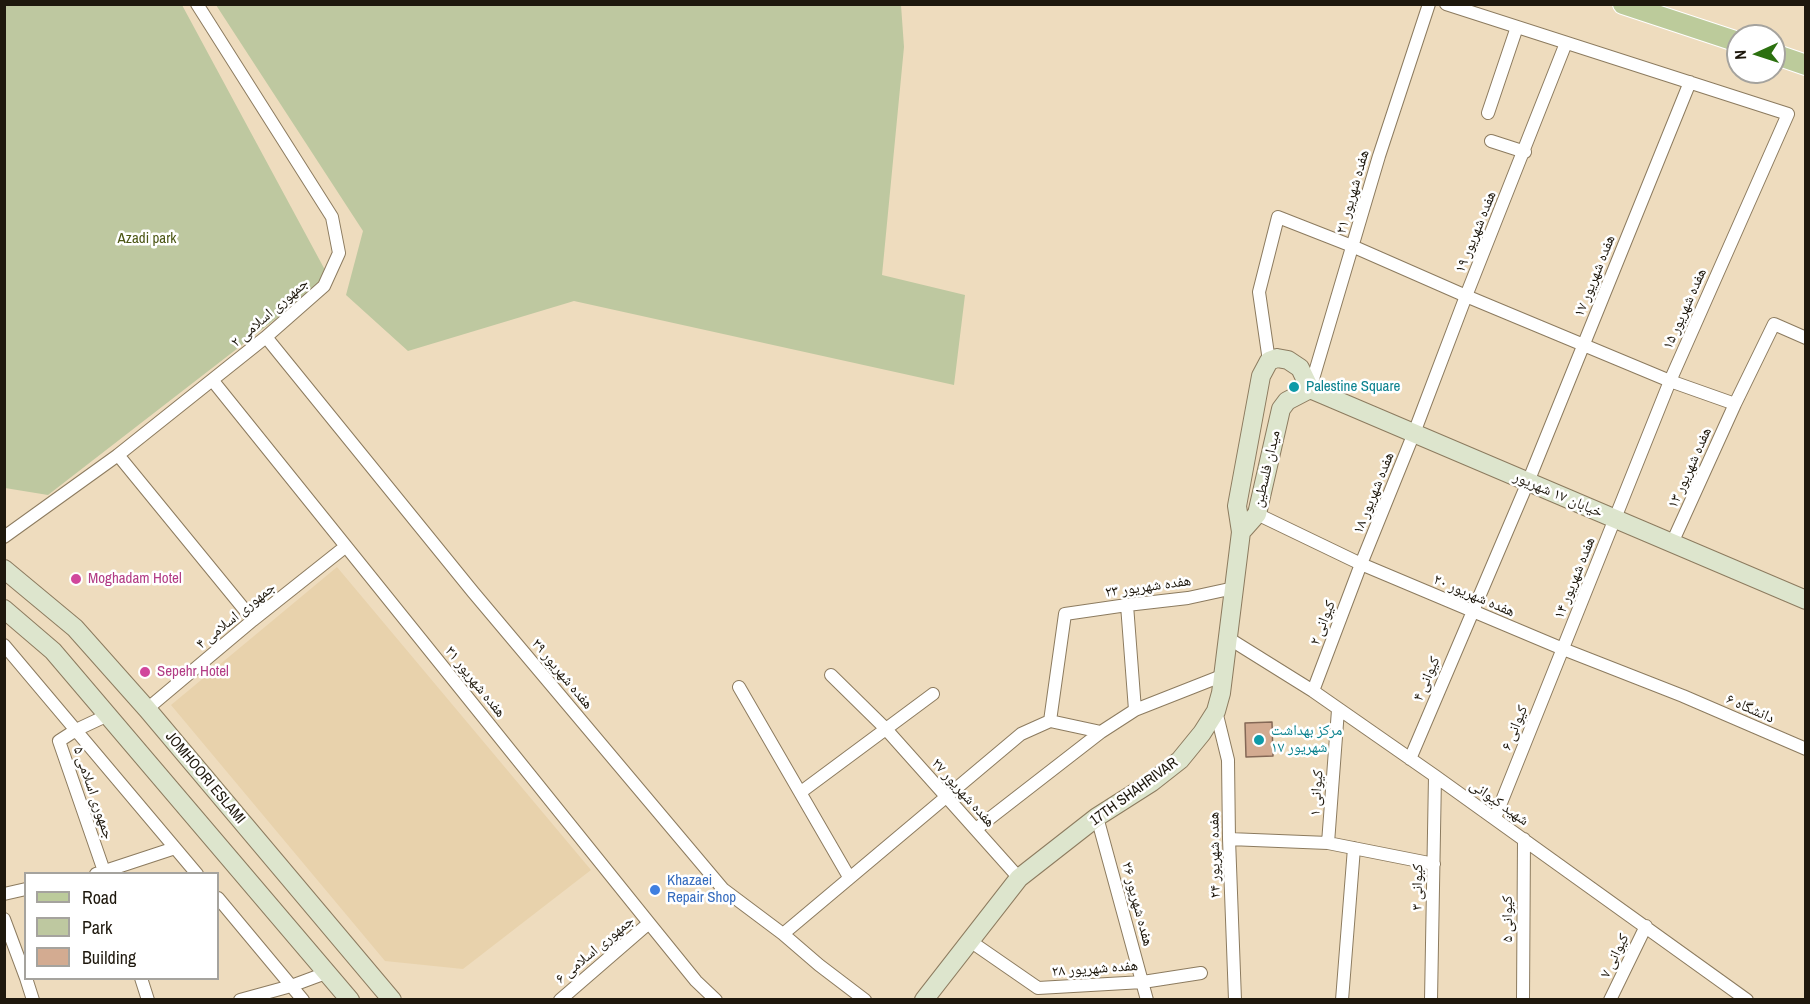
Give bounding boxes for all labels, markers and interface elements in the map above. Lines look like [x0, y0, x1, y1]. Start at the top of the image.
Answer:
north arrow [1726, 24, 1786, 84]
text: N [1729, 50, 1751, 60]
street label: هفده شهریور ۲۱ [1332, 148, 1374, 236]
street label: هفده شهریور ۱۹ [1451, 188, 1501, 276]
park label: Azadi park [118, 230, 176, 248]
street label: هفده شهریور ۱۷ [1570, 232, 1620, 320]
street label: هفده شهریور ۱۵ [1659, 266, 1711, 352]
street label: جمهوری اسلامی ۲ [228, 274, 312, 352]
place label: Palestine Square [1306, 378, 1400, 396]
marker: Palestine Square [1287, 380, 1301, 394]
street label: هفده شهریور ۱۳ [1664, 425, 1716, 511]
street label: میدان فلسطین [1249, 429, 1285, 509]
street label: هفده شهریور ۱۸ [1349, 449, 1399, 537]
street label: خیابان ۱۷ شهریور [1511, 468, 1605, 522]
street label: هفده شهریور ۱۴ [1550, 534, 1600, 622]
place label: Moghadam Hotel [88, 570, 182, 588]
street label: هفده شهریور ۲۰ [1431, 571, 1517, 621]
marker: Moghadam Hotel [69, 572, 83, 586]
street label: هفده شهریور ۲۳ [1104, 572, 1192, 602]
street label: جمهوری اسلامی ۴ [193, 579, 279, 653]
street label: کیوانی ۲ [1306, 598, 1340, 648]
street label: هفده شهریور ۲۹ [527, 635, 597, 713]
street label: هفده شهریور ۳۱ [441, 643, 509, 721]
street label: کیوانی ۴ [1410, 654, 1444, 704]
place label: Sepehr Hotel [157, 663, 229, 681]
marker: Sepehr Hotel [138, 665, 152, 679]
street label: دانشگاه ۶ [1723, 690, 1777, 728]
street label: کیوانی ۶ [1498, 703, 1532, 753]
place label: مرکز بهداشت ۱۷ شهریور [1271, 722, 1342, 757]
street label: JOMHOORI ESLAMI [161, 728, 249, 828]
marker: مرکز بهداشت ۱۷ شهریور [1252, 733, 1266, 747]
street label: جمهوری اسلامی ۵ [69, 744, 117, 842]
street label: 17TH SHAHRIVAR [1086, 754, 1182, 830]
street label: هفده شهریور ۲۷ [927, 755, 999, 831]
street label: کیوانی ۱ [1306, 769, 1328, 817]
street label: شهید کیوانی [1466, 776, 1532, 830]
street label: هفده شهریور ۲۴ [1205, 812, 1225, 898]
street label: هفده شهریور ۲۶ [1117, 860, 1157, 948]
street label: کیوانی ۳ [1409, 863, 1427, 911]
legend [24, 872, 219, 980]
place label: Khazaei Repair Shop [667, 872, 736, 907]
marker: Khazaei Repair Shop [648, 883, 662, 897]
text: Road [82, 885, 117, 910]
street label: کیوانی ۵ [1499, 896, 1517, 942]
street label: جمهوری اسلامی ۶ [552, 912, 638, 988]
text: Park [82, 915, 112, 940]
street label: کیوانی ۷ [1597, 931, 1633, 981]
text: Building [82, 945, 136, 970]
street label: هفده شهریور ۲۸ [1051, 957, 1139, 981]

